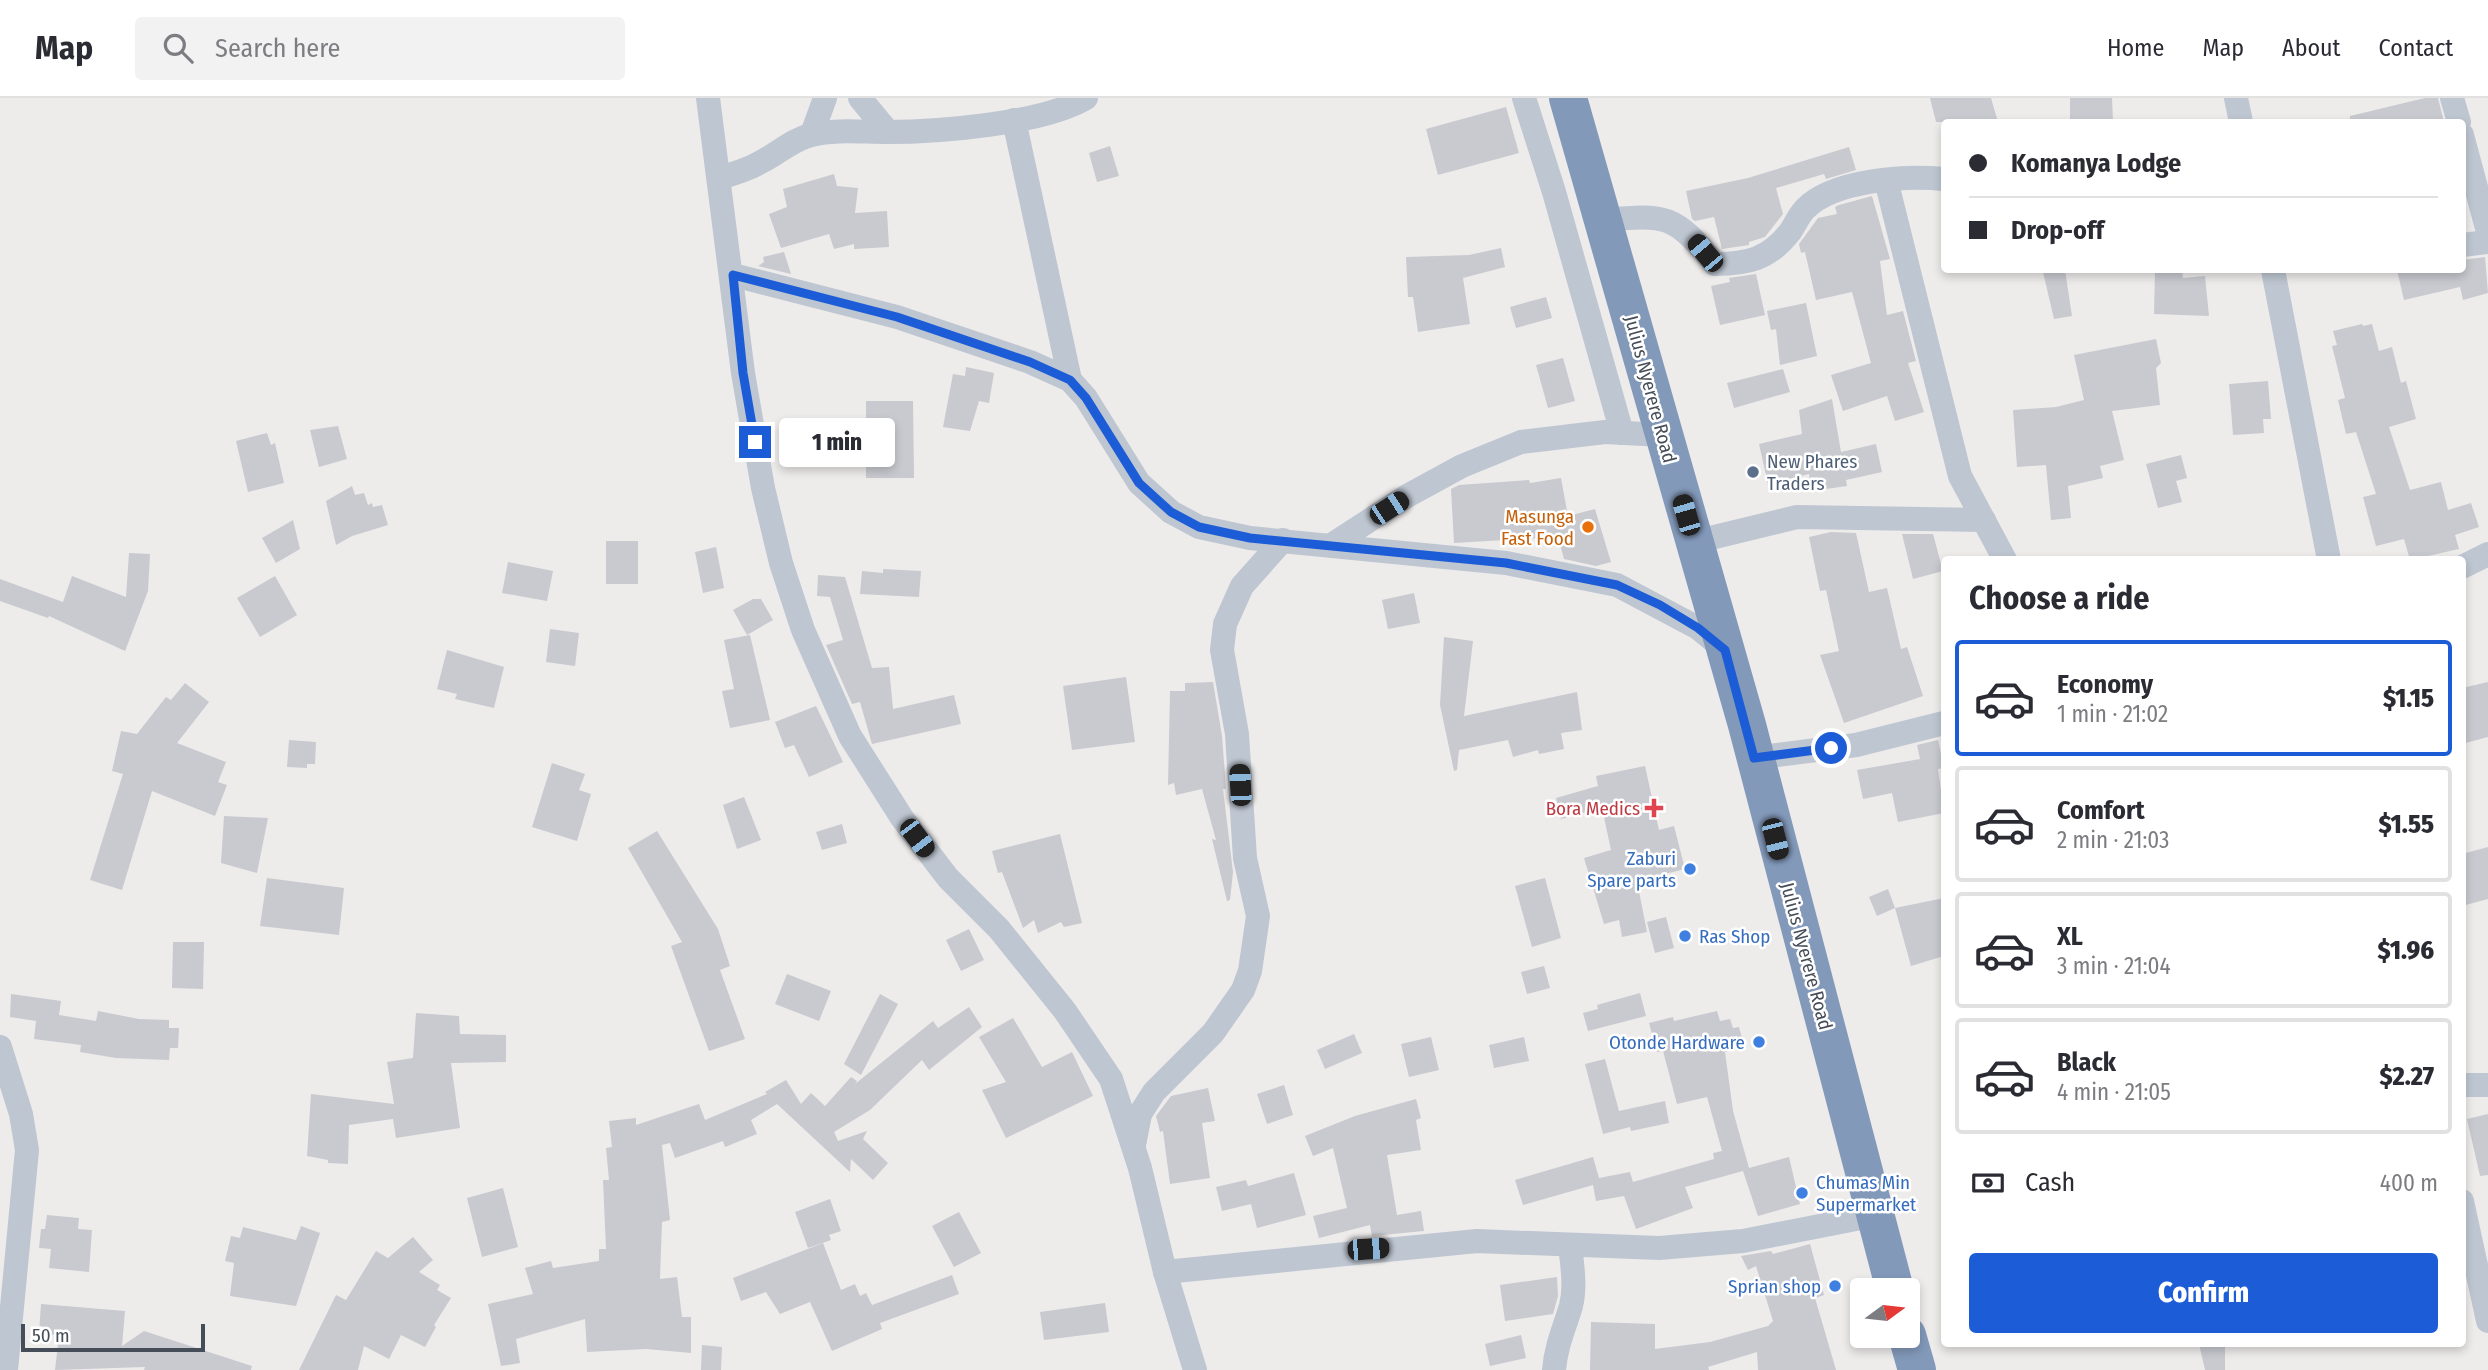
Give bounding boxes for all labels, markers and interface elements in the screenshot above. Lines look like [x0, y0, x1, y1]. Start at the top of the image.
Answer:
search box [135, 17, 625, 80]
text: Map [35, 28, 93, 68]
icon: search [159, 29, 197, 67]
text: Search here [215, 33, 340, 64]
text: Home [2107, 34, 2164, 62]
text: Map [2202, 34, 2244, 62]
text: About [2282, 34, 2340, 62]
text: Contact [2378, 34, 2453, 62]
text: Komanya Lodge [2011, 148, 2181, 179]
text: Drop-off [2011, 215, 2104, 246]
car [1684, 230, 1727, 276]
street label: Julius Nyerere Road [1620, 313, 1681, 465]
callout: 1 min [780, 418, 895, 466]
route end [739, 426, 771, 458]
text: 1 min [812, 428, 862, 456]
place label: New Phares Traders [1767, 450, 1857, 495]
marker: New Phares Traders [1745, 464, 1761, 480]
car [1366, 488, 1413, 528]
car [1671, 492, 1702, 538]
place label: Masunga Fast Food [1501, 505, 1574, 550]
marker: Masunga Fast Food [1580, 519, 1596, 535]
text: Choose a ride [1969, 579, 2150, 617]
icon: car [1973, 667, 2036, 730]
text: Economy [2057, 669, 2153, 700]
text: $1.15 [2383, 683, 2434, 714]
text: 1 min · 21:02 [2057, 700, 2168, 728]
route start [1815, 732, 1847, 764]
car [1229, 763, 1252, 807]
icon: car [1973, 793, 2036, 856]
text: Comfort [2057, 795, 2145, 826]
place label: Bora Medics [1546, 797, 1640, 820]
marker: Bora Medics [1646, 800, 1662, 816]
text: $1.55 [2378, 809, 2434, 840]
car [896, 815, 939, 861]
car [1760, 816, 1791, 862]
text: 2 min · 21:03 [2057, 826, 2169, 854]
place label: Zaburi Spare parts [1587, 847, 1676, 892]
marker: Zaburi Spare parts [1682, 861, 1698, 877]
street label: Julius Nyerere Road [1776, 880, 1837, 1032]
icon: car [1973, 919, 2036, 982]
text: XL [2057, 921, 2083, 952]
place label: Ras Shop [1699, 925, 1770, 948]
marker: Ras Shop [1677, 928, 1693, 944]
text: $1.96 [2378, 935, 2434, 966]
text: 3 min · 21:04 [2057, 952, 2171, 980]
place label: Otonde Hardware [1609, 1031, 1745, 1054]
marker: Otonde Hardware [1751, 1034, 1767, 1050]
icon: car [1973, 1045, 2036, 1108]
text: Black [2057, 1047, 2116, 1078]
text: $2.27 [2380, 1061, 2434, 1092]
text: 4 min · 21:05 [2057, 1078, 2171, 1106]
icon: cash [1969, 1164, 2007, 1202]
text: Cash [2025, 1167, 2075, 1198]
text: 400 m [2380, 1169, 2438, 1197]
place label: Chumas Min Supermarket [1816, 1171, 1917, 1216]
marker: Chumas Min Supermarket [1794, 1185, 1810, 1201]
car [1347, 1237, 1390, 1261]
button: Confirm [1969, 1253, 2438, 1333]
place label: Sprian shop [1728, 1275, 1821, 1298]
marker: Sprian shop [1827, 1278, 1843, 1294]
north arrow [1850, 1278, 1920, 1348]
map controls [1850, 1278, 1920, 1348]
scale bar [21, 1321, 205, 1353]
text: 50 m [32, 1324, 70, 1347]

